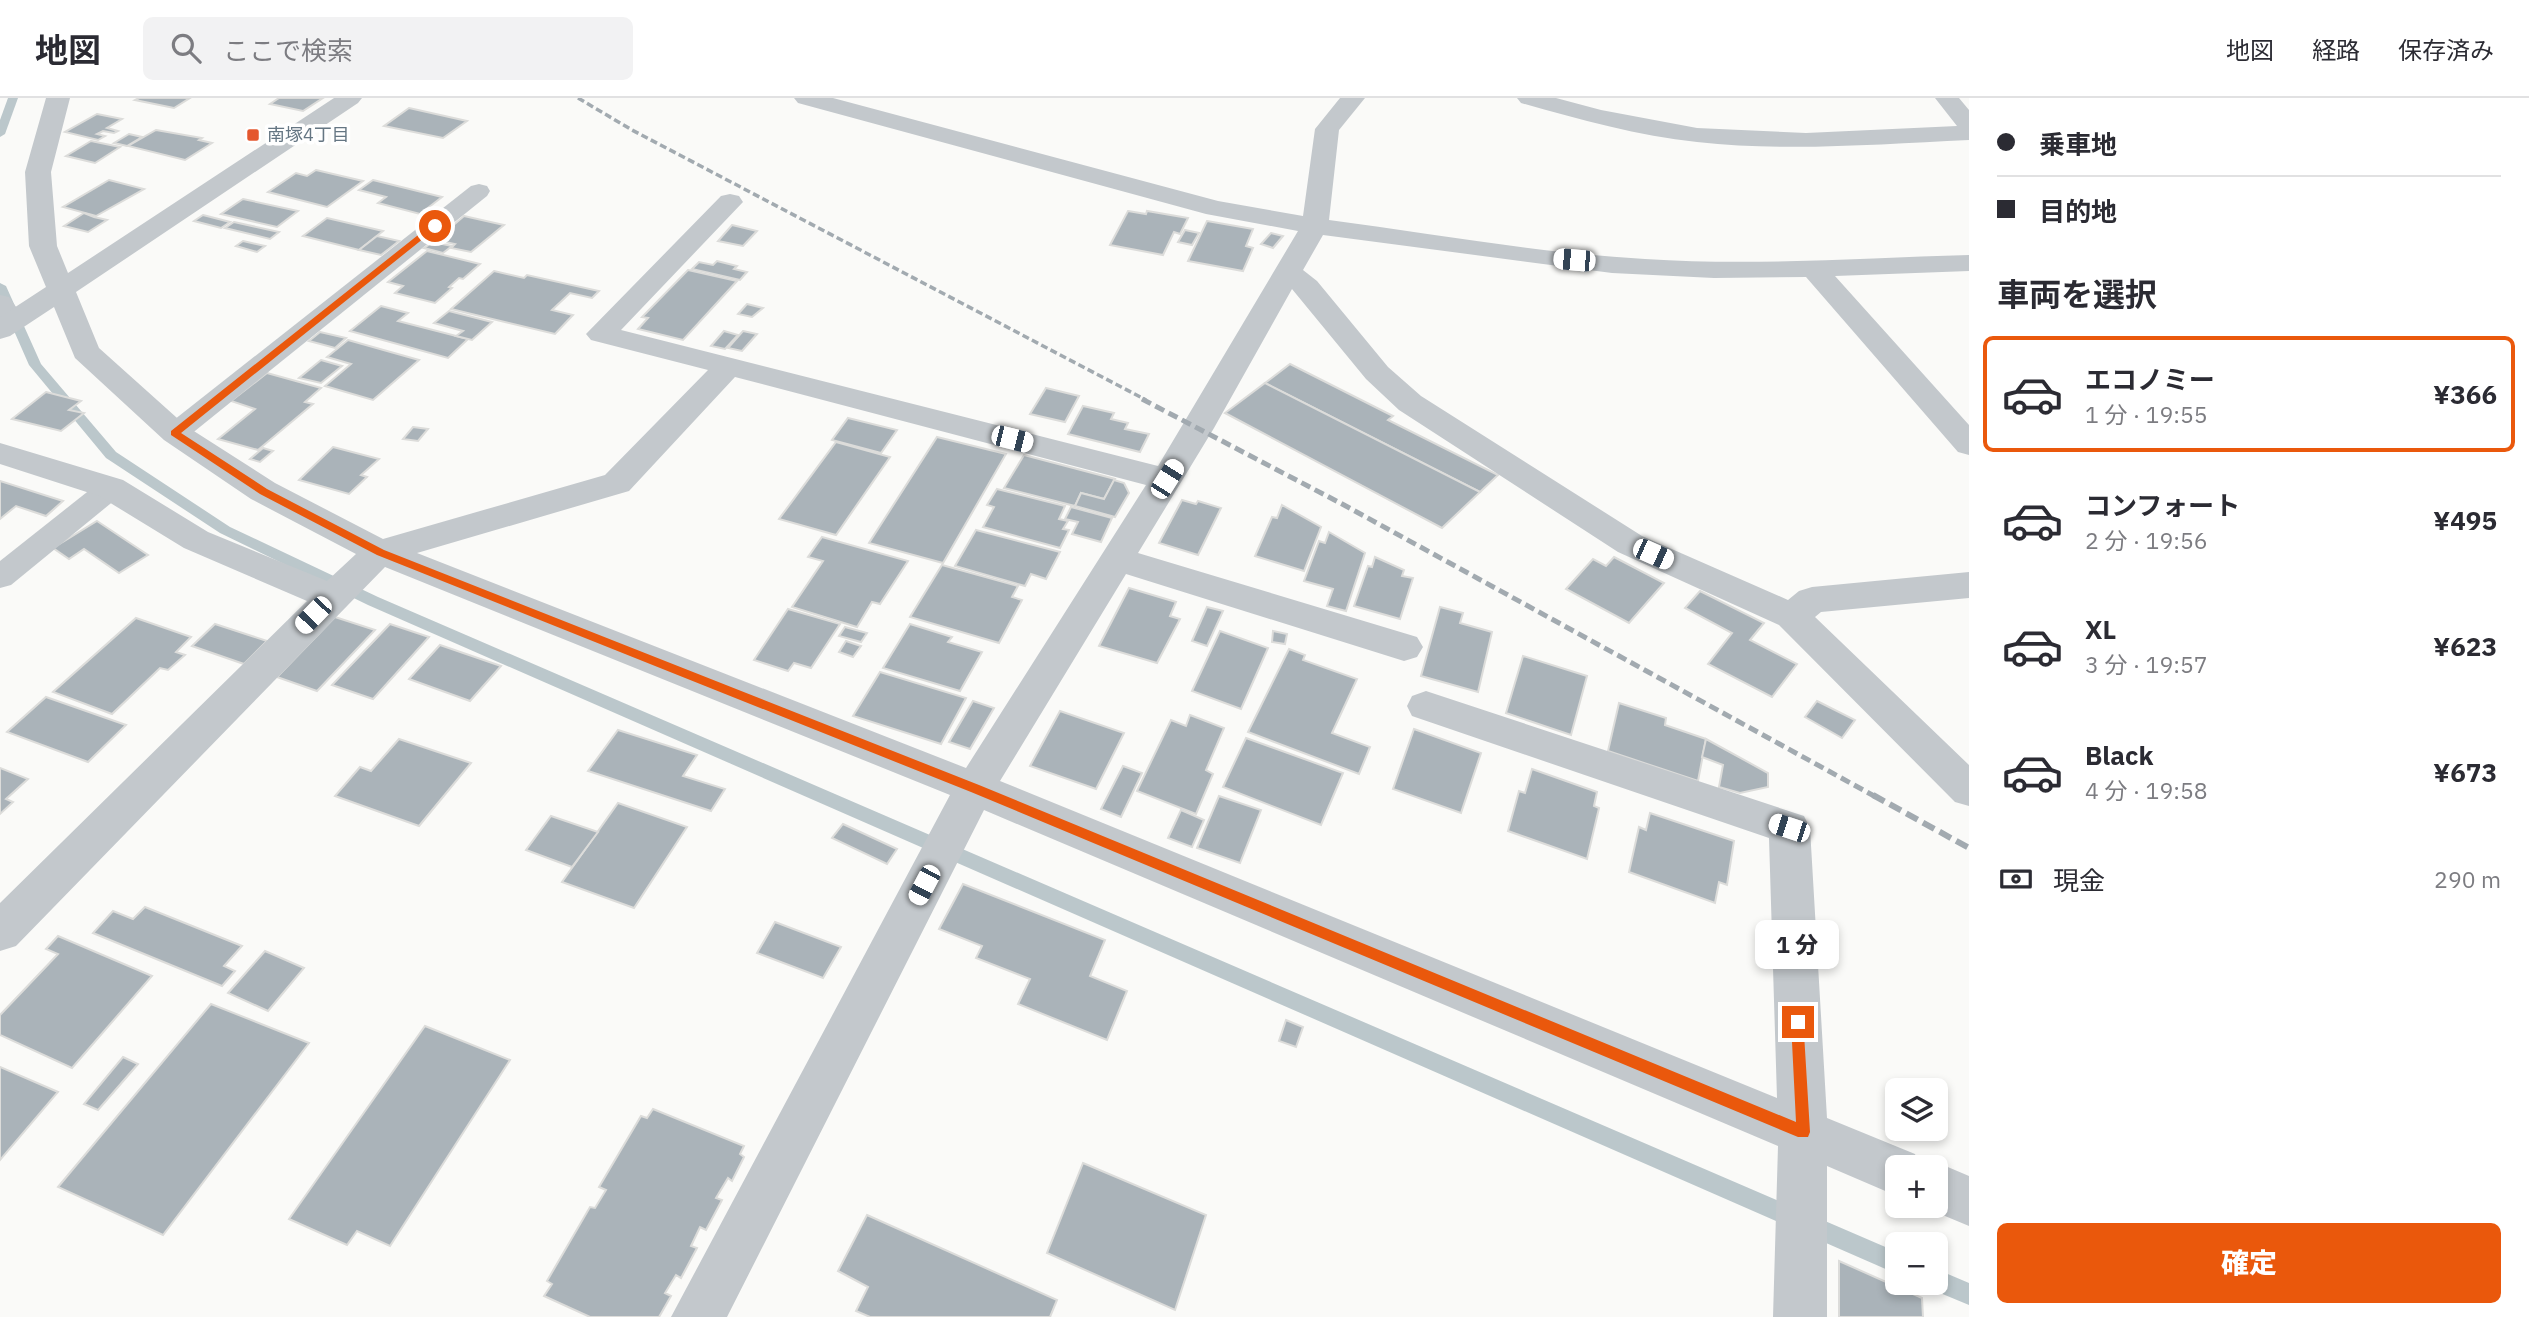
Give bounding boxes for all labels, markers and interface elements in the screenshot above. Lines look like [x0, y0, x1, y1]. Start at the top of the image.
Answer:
search box [143, 17, 633, 80]
text: 地図 [35, 28, 101, 71]
icon: search [167, 29, 205, 67]
text: ここで検索 [223, 33, 353, 67]
text: 地図 [2226, 34, 2274, 66]
text: 経路 [2312, 34, 2360, 66]
text: 保存済み [2398, 34, 2494, 66]
place label: 南塚4丁目 [267, 123, 350, 146]
marker: 南塚4丁目 [245, 127, 261, 143]
text: 乗車地 [2039, 127, 2117, 161]
text: 目的地 [2039, 194, 2117, 228]
route start [419, 210, 451, 242]
car [1553, 248, 1596, 272]
text: 車両を選択 [1997, 273, 2157, 315]
text: エコノミー [2085, 362, 2215, 396]
icon: car [2001, 363, 2064, 426]
text: ¥366 [2433, 377, 2497, 411]
text: 1 分 · 19:55 [2085, 399, 2208, 429]
car [990, 424, 1035, 454]
car [1147, 456, 1188, 502]
text: コンフォート [2085, 488, 2240, 522]
icon: car [2001, 489, 2064, 552]
text: ¥495 [2433, 503, 2497, 537]
text: 2 分 · 19:56 [2085, 525, 2208, 555]
car [1630, 536, 1677, 572]
car [291, 593, 336, 637]
text: XL [2085, 612, 2116, 646]
icon: car [2001, 615, 2064, 678]
text: ¥623 [2433, 629, 2497, 663]
text: 3 分 · 19:57 [2085, 649, 2208, 679]
text: Black [2085, 738, 2153, 772]
icon: car [2001, 741, 2064, 804]
text: ¥673 [2433, 755, 2497, 789]
text: 4 分 · 19:58 [2085, 775, 2208, 805]
car [1766, 812, 1813, 844]
icon: cash [1997, 860, 2035, 898]
car [905, 862, 944, 908]
text: 現金 [2053, 863, 2105, 897]
text: 290 m [2434, 864, 2501, 894]
callout: 1 分 [1756, 920, 1840, 970]
text: 1 分 [1776, 929, 1818, 959]
route end [1782, 1006, 1814, 1038]
map controls [1885, 1078, 1948, 1295]
button: layers [1885, 1078, 1948, 1141]
button: + [1885, 1155, 1948, 1218]
button: 確定 [1997, 1223, 2501, 1303]
button: − [1885, 1232, 1948, 1295]

